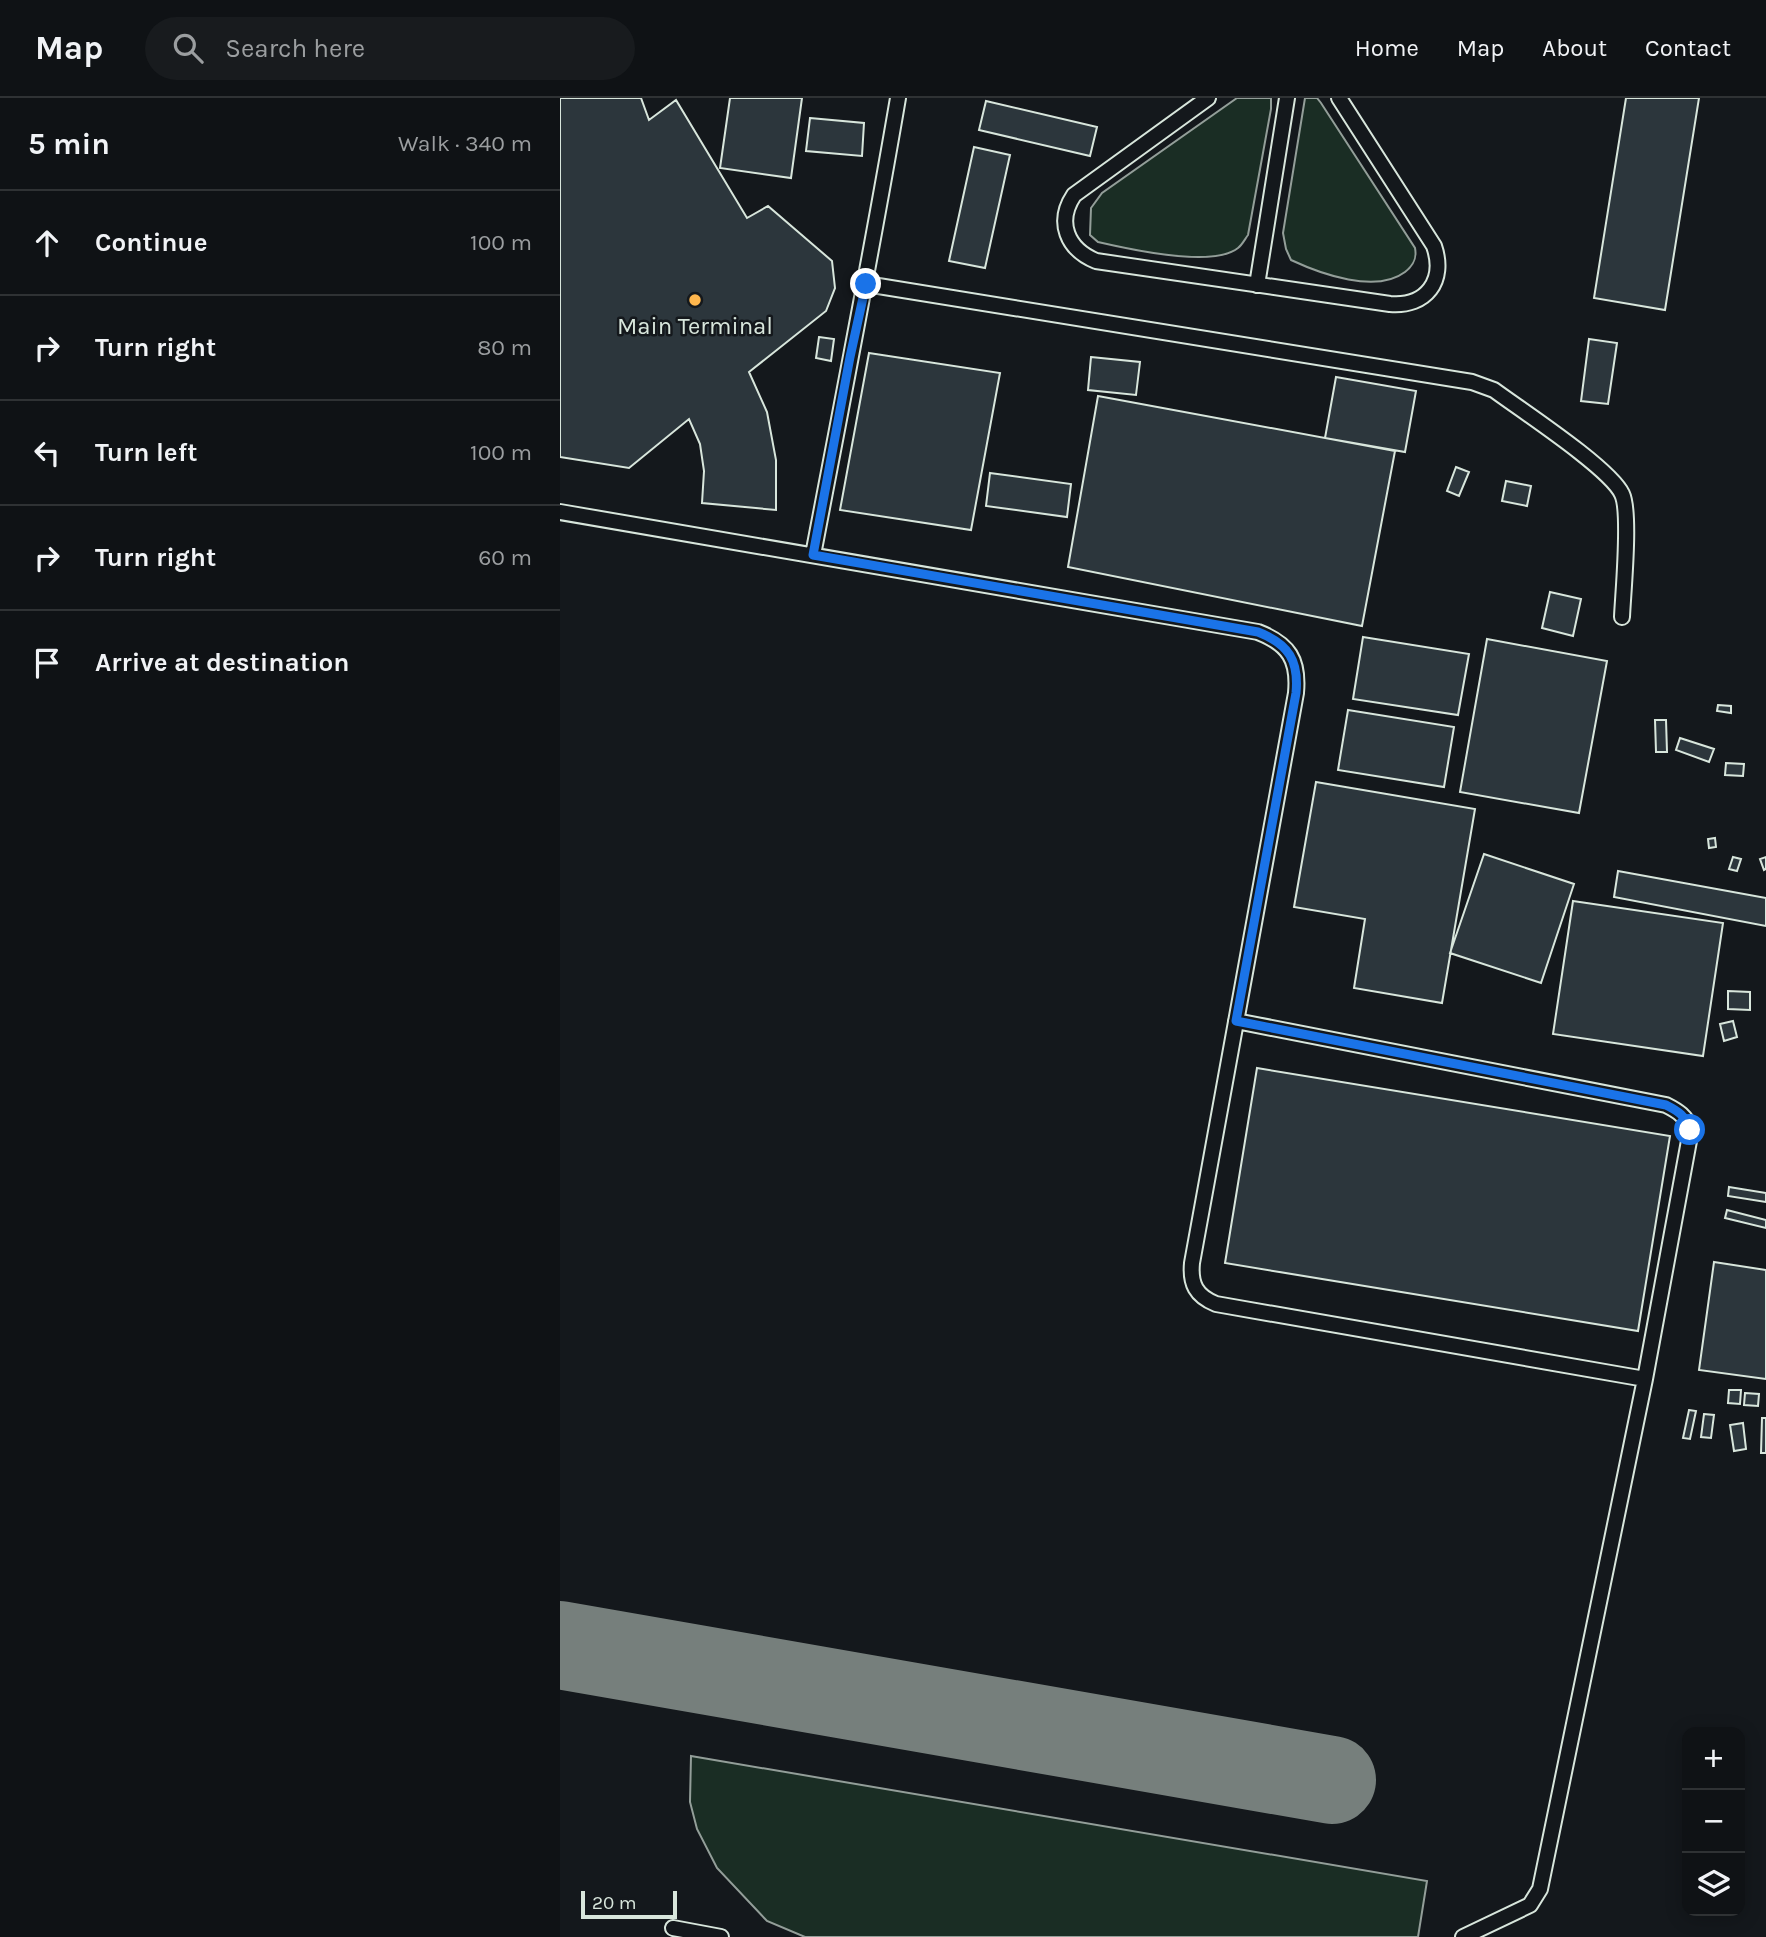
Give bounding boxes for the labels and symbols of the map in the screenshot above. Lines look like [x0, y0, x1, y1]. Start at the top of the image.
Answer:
route end [850, 268, 881, 299]
marker: Main Terminal [687, 292, 703, 308]
place label: Main Terminal [617, 312, 773, 340]
route start [1674, 1114, 1705, 1145]
scale bar [581, 1888, 677, 1920]

